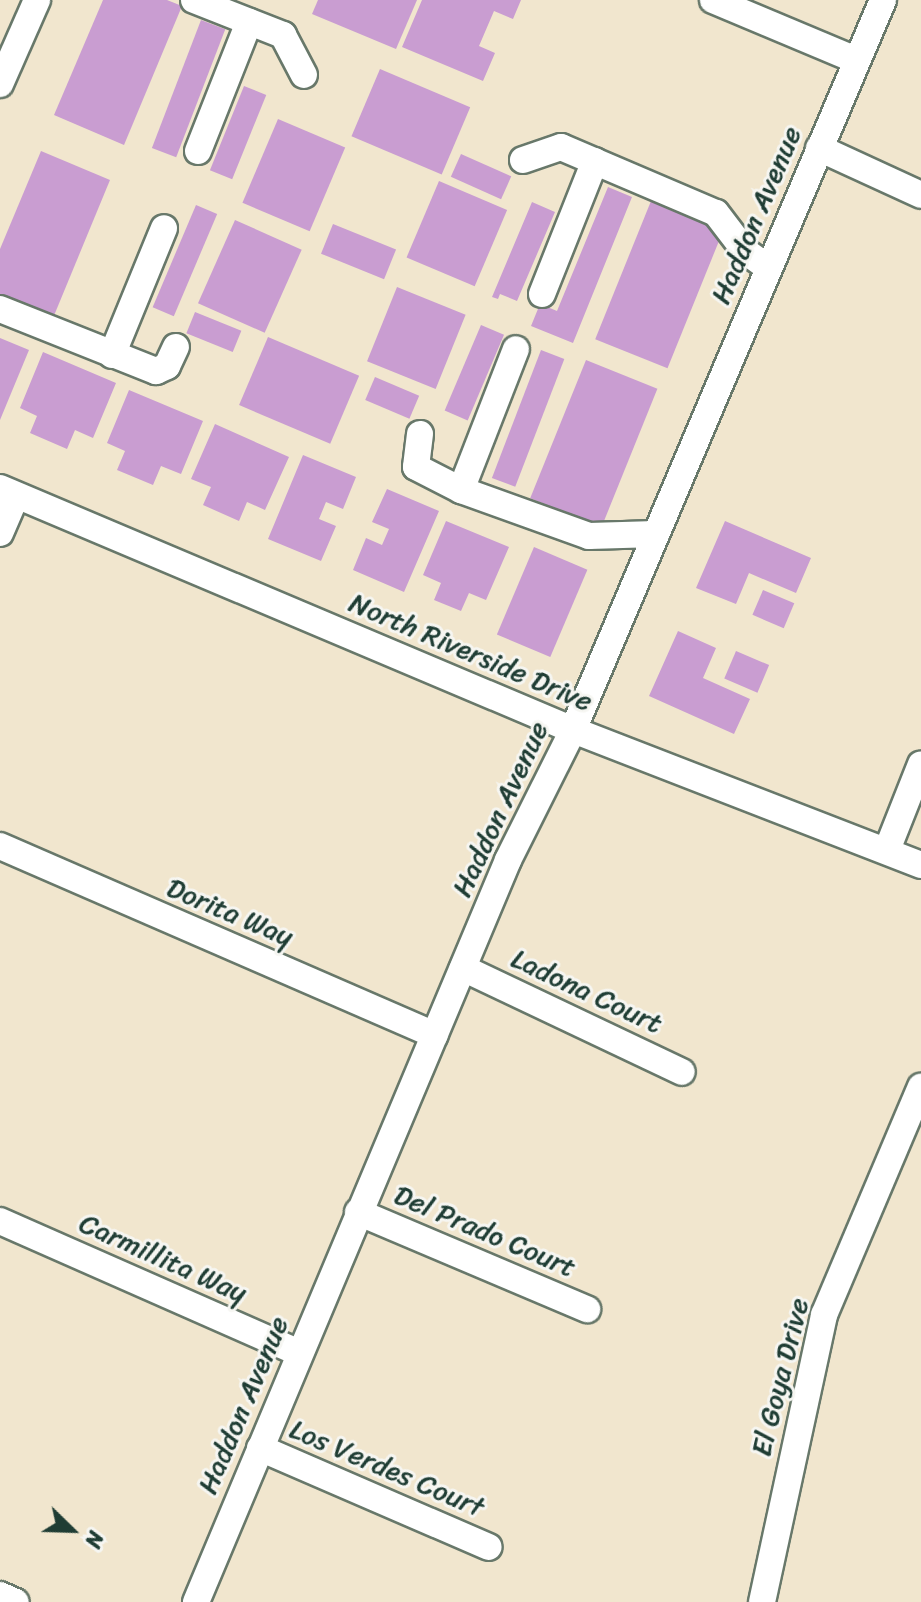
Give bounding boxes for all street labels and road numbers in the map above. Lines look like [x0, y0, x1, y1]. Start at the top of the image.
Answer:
street label: Haddon Avenue [704, 121, 808, 309]
street label: North Riverside Drive [344, 585, 598, 719]
street label: Haddon Avenue [445, 716, 555, 902]
street label: Dorita Way [162, 870, 298, 954]
street label: Ladona Court [506, 941, 668, 1041]
street label: Del Prado Court [388, 1177, 582, 1285]
street label: Carmillita Way [74, 1206, 252, 1310]
street label: El Goya Drive [744, 1294, 816, 1460]
street label: Haddon Avenue [191, 1311, 295, 1499]
street label: Los Verdes Court [286, 1412, 488, 1524]

